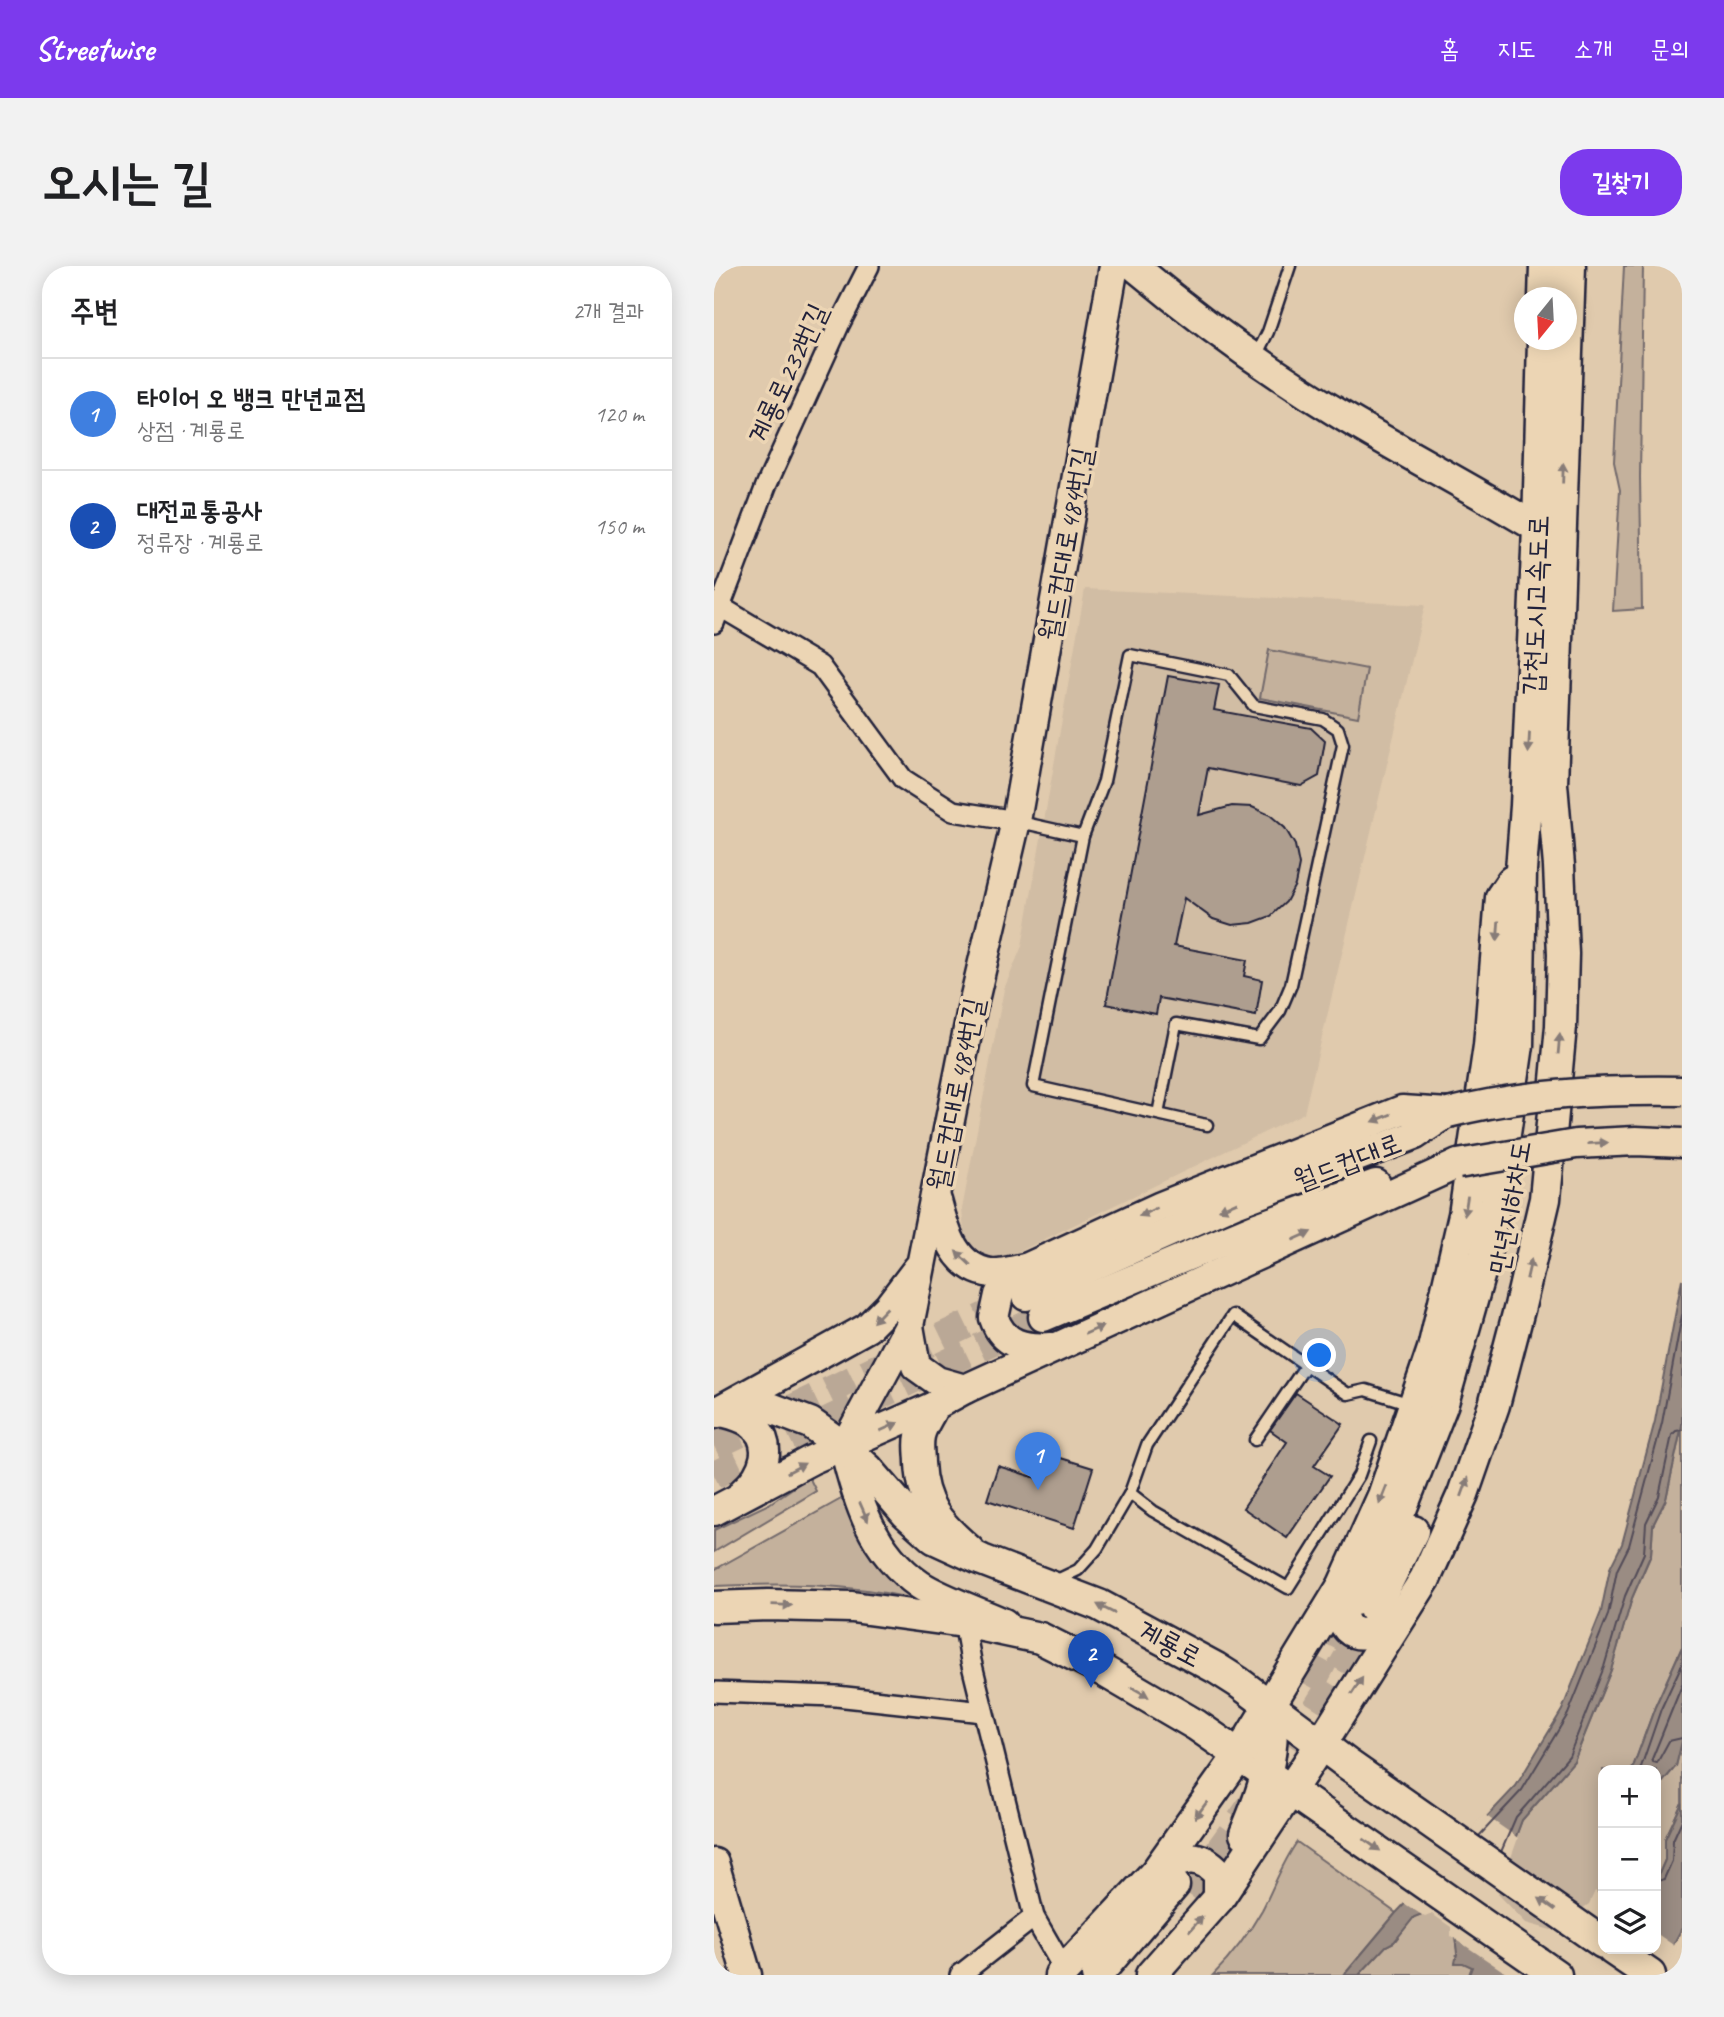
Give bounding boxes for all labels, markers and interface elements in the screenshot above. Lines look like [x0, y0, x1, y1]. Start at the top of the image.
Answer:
text: Streetwise [35, 28, 154, 70]
text: 홈 [1440, 34, 1459, 64]
text: 지도 [1497, 34, 1536, 64]
text: 소개 [1574, 34, 1612, 64]
text: 문의 [1650, 34, 1689, 64]
button: 길찾기 [1560, 149, 1682, 216]
text: 오시는 길 [42, 151, 212, 213]
north arrow [1514, 287, 1577, 350]
text: 주변 [70, 292, 118, 330]
text: 2개 결과 [573, 297, 644, 326]
street label: 계룡로232번길 [740, 298, 835, 449]
text: 타이어 오 뱅크 만년교점 [137, 382, 365, 415]
text: 1 [88, 400, 98, 429]
text: 120 m [595, 400, 644, 429]
text: 상점 · 계룡로 [137, 416, 245, 445]
street label: 월드컵대로484번길 [1031, 445, 1100, 643]
one-way arrow [1557, 462, 1568, 484]
text: 대전교통공사 [137, 494, 263, 527]
text: 2 [88, 512, 98, 541]
text: 150 m [595, 512, 644, 541]
street label: 갑천도시고속도로 [1515, 514, 1556, 696]
text: 정류장 · 계룡로 [137, 528, 263, 557]
one-way arrow [1523, 732, 1534, 754]
one-way arrow [1493, 921, 1504, 943]
street label: 월드컵대로484번길 [920, 995, 991, 1193]
one-way arrow [1554, 1033, 1565, 1055]
one-way arrow [1371, 1113, 1392, 1124]
street label: 월드컵대로 [1288, 1125, 1406, 1198]
street label: 만년지하차도 [1481, 1137, 1538, 1277]
one-way arrow [1587, 1138, 1609, 1149]
one-way arrow [1460, 1195, 1471, 1217]
one-way arrow [1218, 1200, 1238, 1212]
one-way arrow [1138, 1206, 1158, 1218]
one-way arrow [1291, 1230, 1312, 1241]
one-way arrow [954, 1250, 972, 1266]
one-way arrow [1524, 1258, 1535, 1280]
one-way arrow [872, 1306, 889, 1323]
one-way arrow [1084, 1324, 1105, 1335]
your location [1302, 1338, 1336, 1372]
one-way arrow [879, 1421, 899, 1433]
pin: 1 [1015, 1432, 1061, 1490]
one-way arrow [786, 1462, 806, 1474]
one-way arrow [1460, 1477, 1471, 1498]
one-way arrow [1377, 1484, 1388, 1505]
one-way arrow [858, 1502, 870, 1522]
one-way arrow [771, 1599, 793, 1611]
one-way arrow [1096, 1604, 1116, 1615]
street label: 계룡로 [1132, 1612, 1208, 1675]
pin: 2 [1068, 1630, 1114, 1688]
one-way arrow [1350, 1677, 1363, 1696]
one-way arrow [1131, 1686, 1150, 1698]
map controls [1598, 1765, 1661, 1954]
button: + [1598, 1765, 1661, 1828]
one-way arrow [1194, 1801, 1208, 1819]
button: − [1598, 1828, 1661, 1891]
one-way arrow [1363, 1838, 1381, 1852]
button: layers [1598, 1891, 1661, 1954]
one-way arrow [1538, 1897, 1556, 1911]
one-way arrow [1188, 1915, 1204, 1933]

